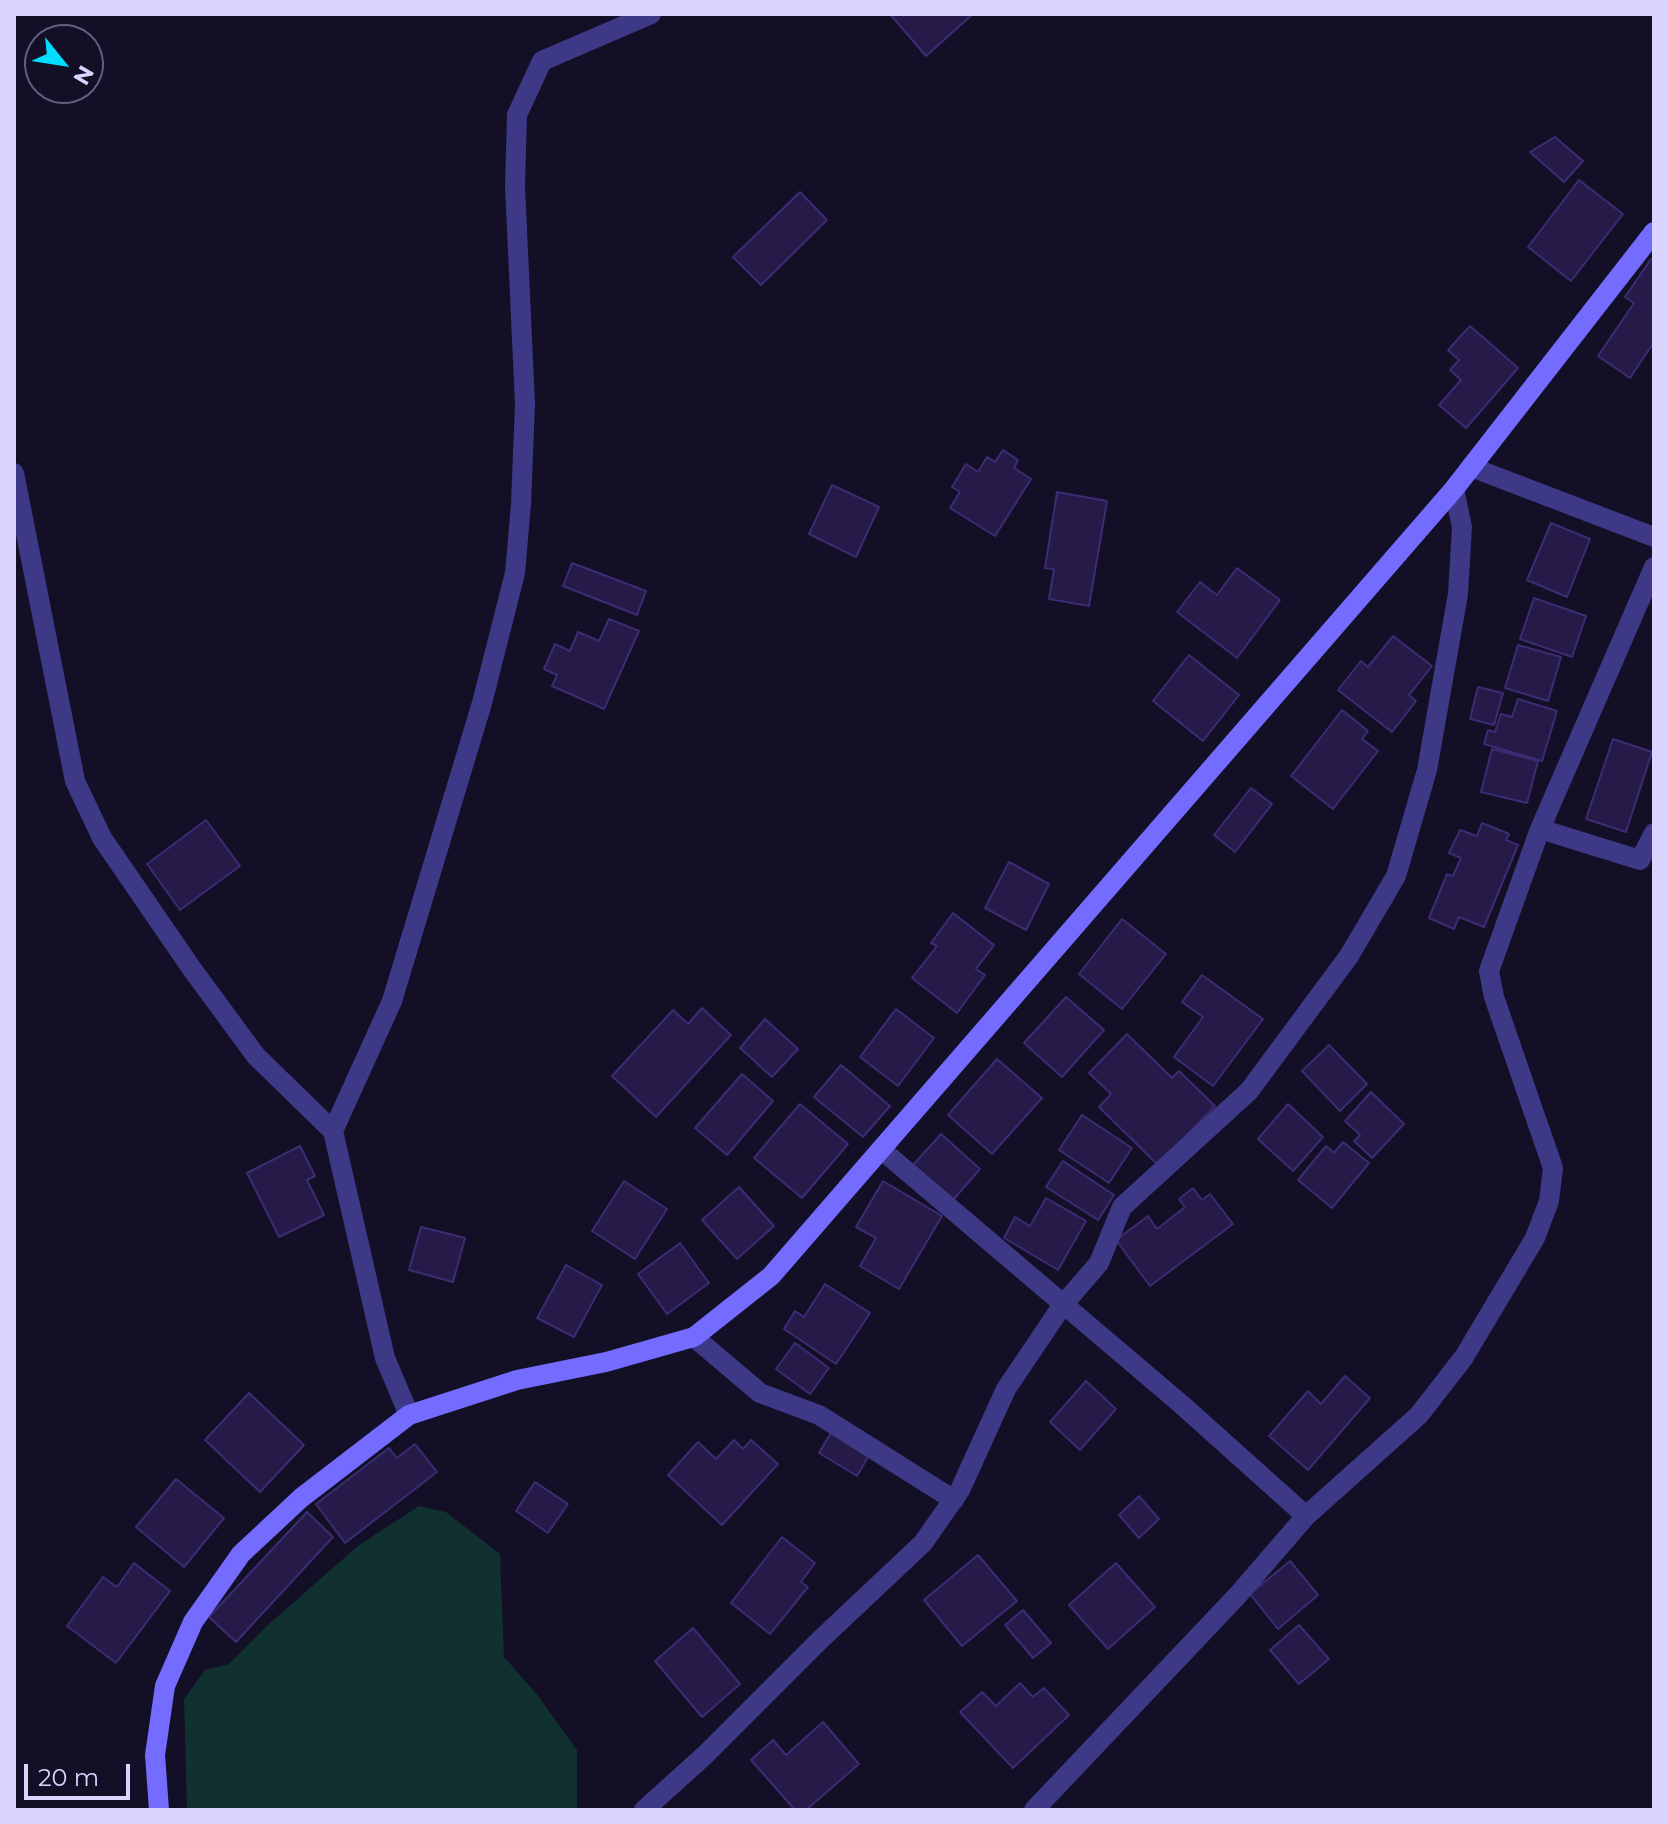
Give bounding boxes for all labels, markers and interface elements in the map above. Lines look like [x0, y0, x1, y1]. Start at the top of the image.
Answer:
north arrow [24, 24, 104, 104]
text: N [67, 61, 100, 90]
scale bar [28, 1748, 134, 1798]
text: 20 m [38, 1763, 99, 1792]

